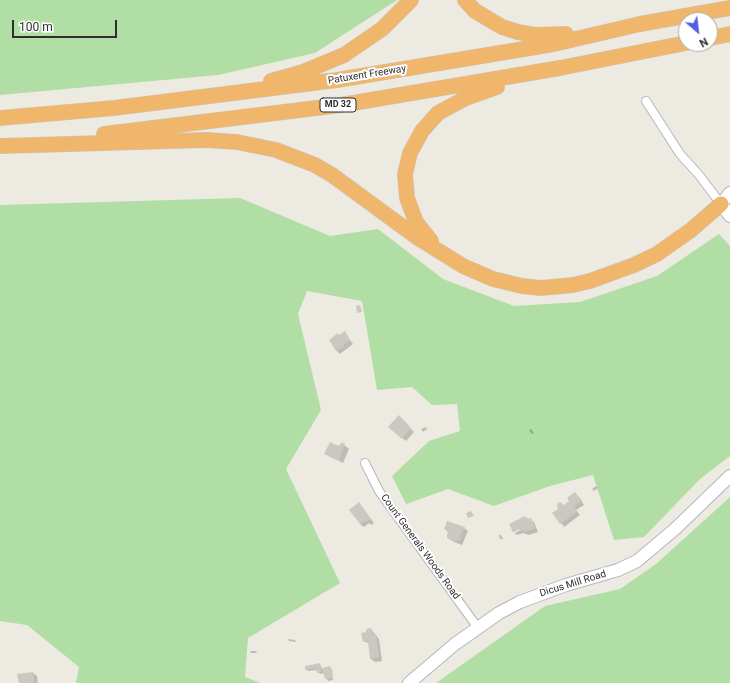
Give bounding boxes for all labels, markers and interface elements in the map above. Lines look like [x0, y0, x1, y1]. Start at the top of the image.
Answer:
scale bar [14, 12, 119, 38]
north arrow [678, 12, 718, 52]
text: 100 m [19, 20, 53, 34]
text: N [697, 35, 710, 50]
street label: Patuxent Freeway [327, 63, 407, 87]
road number: MD 32 [320, 98, 356, 112]
street label: Count Generals Woods Road [378, 492, 462, 602]
street label: Dicus Mill Road [538, 568, 608, 600]

